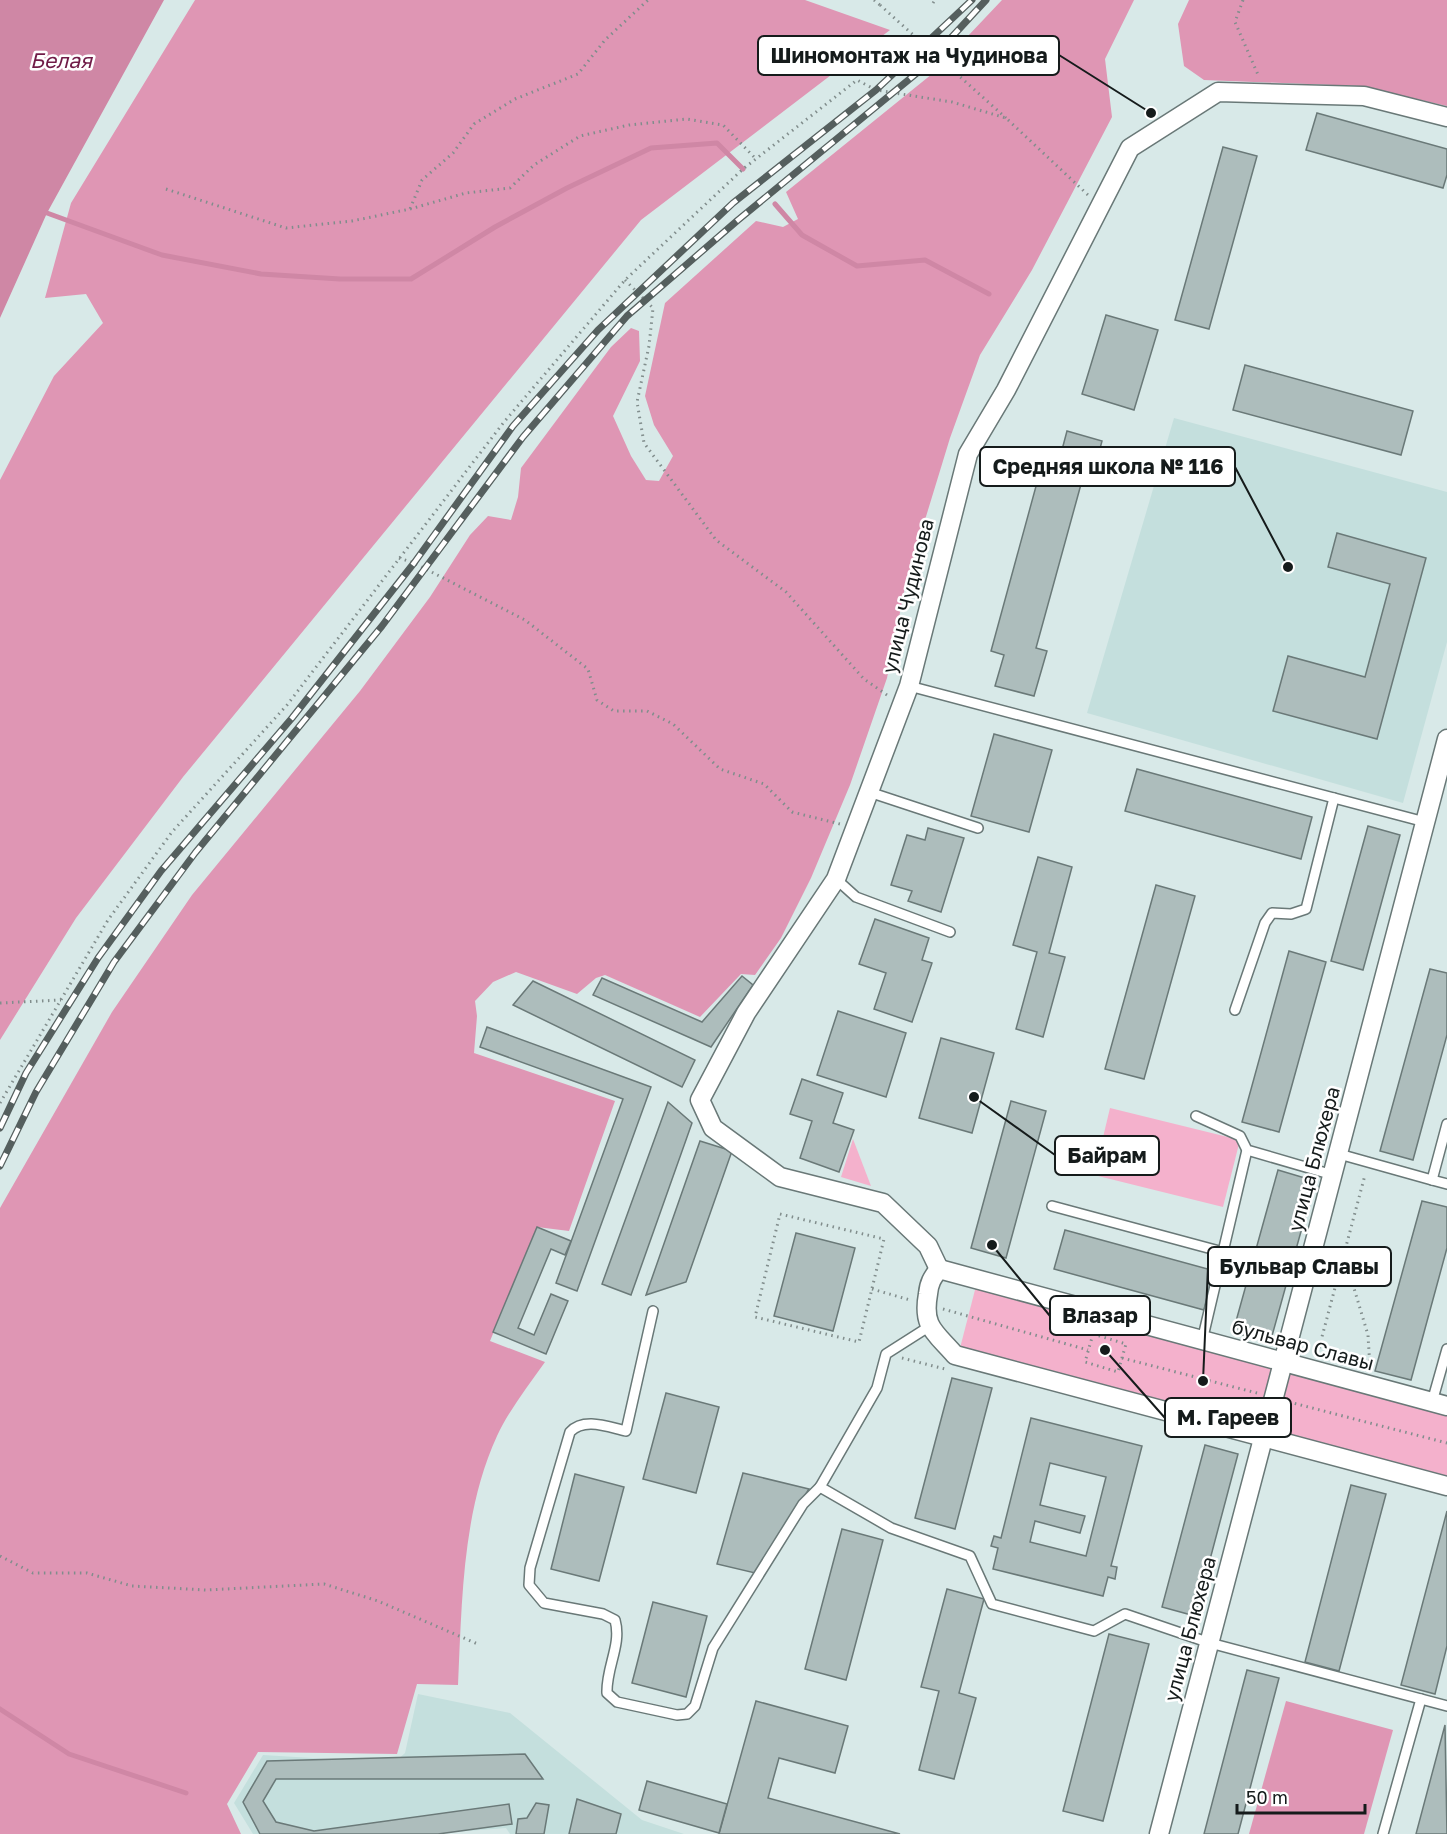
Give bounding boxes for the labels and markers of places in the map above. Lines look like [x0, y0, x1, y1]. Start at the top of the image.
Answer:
callout: Шиномонтаж на Чудинова [758, 36, 1059, 75]
callout: Средняя школа № 116 [980, 447, 1235, 486]
callout: Байрам [1055, 1136, 1159, 1175]
callout: Бульвар Славы [1208, 1247, 1391, 1286]
callout: Влазар [1050, 1296, 1150, 1335]
callout: М. Гареев [1165, 1398, 1291, 1437]

